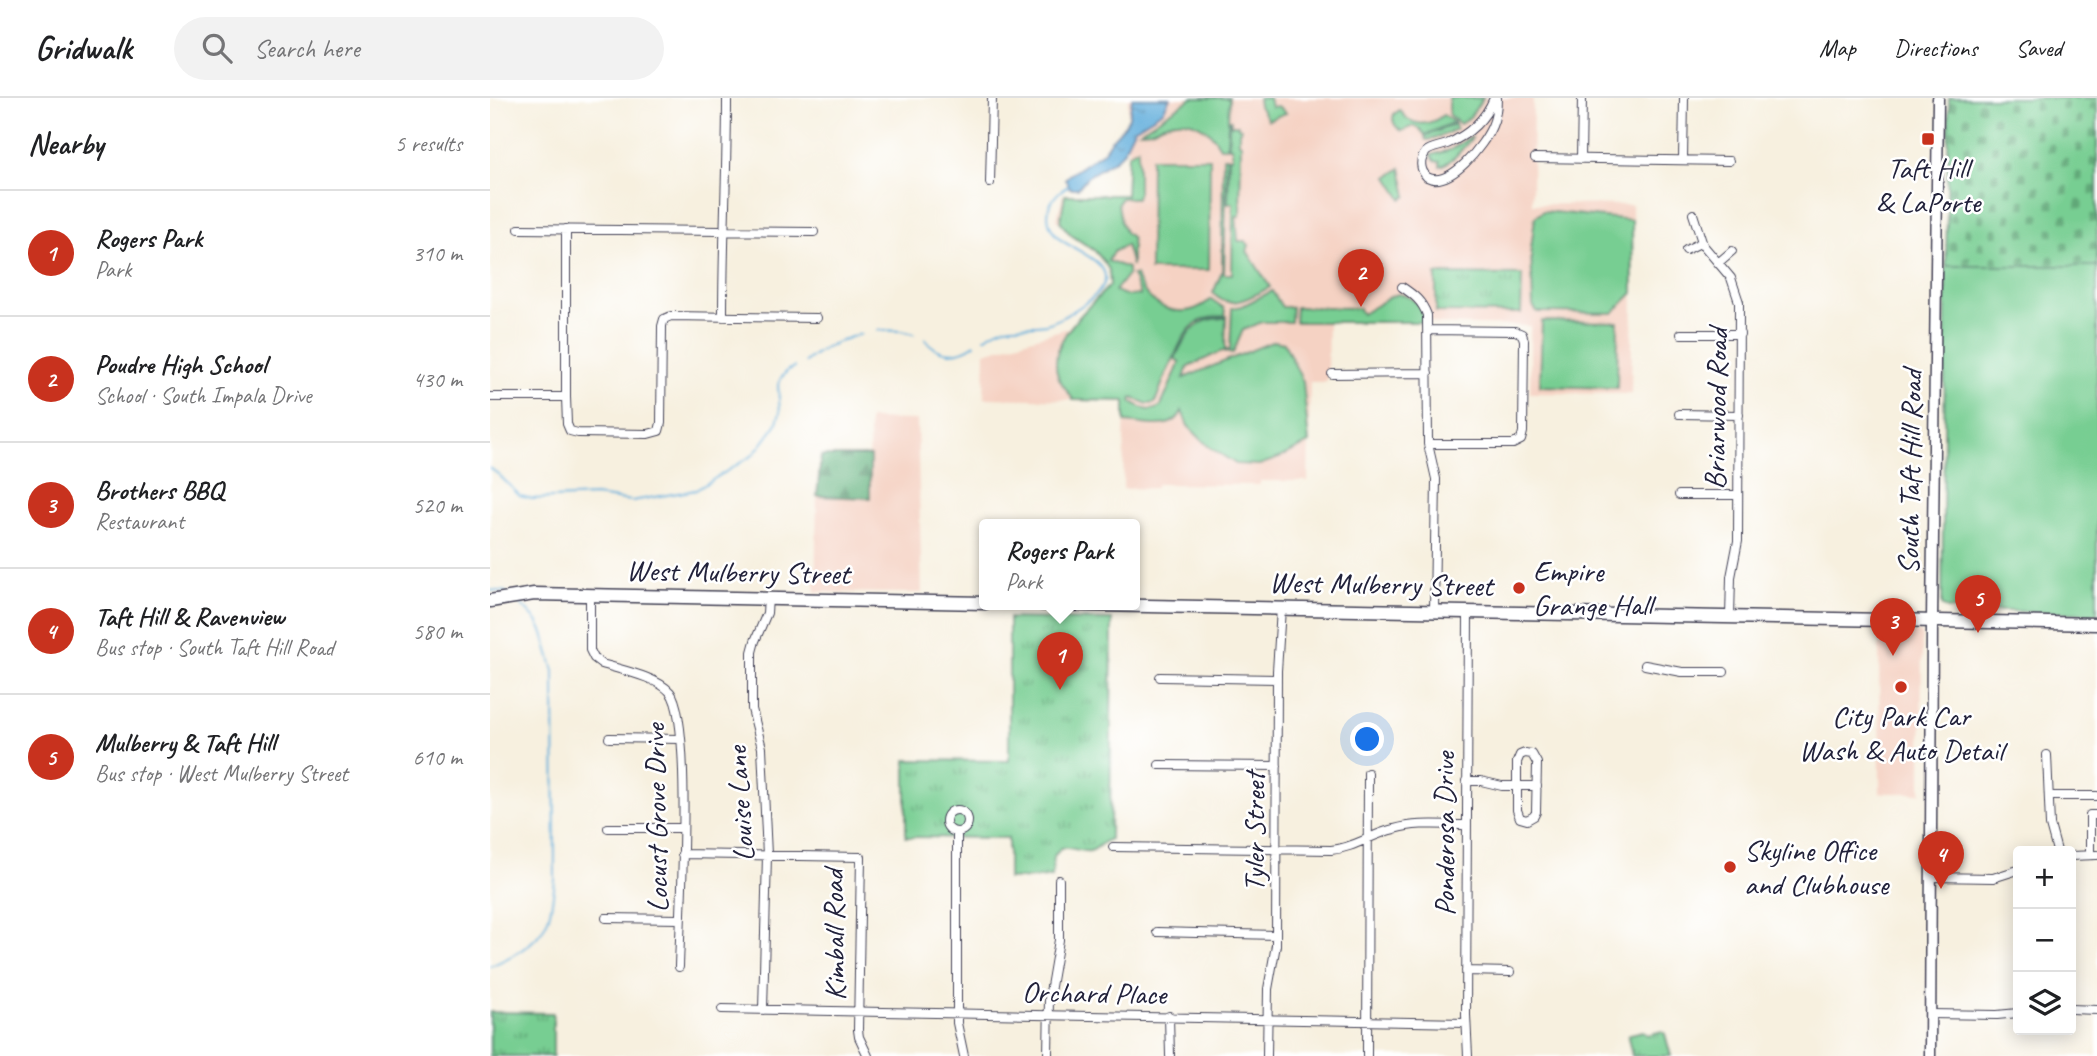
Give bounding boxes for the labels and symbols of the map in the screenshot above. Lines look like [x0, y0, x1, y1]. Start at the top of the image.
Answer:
marker: Taft Hill & LaPorte [1920, 131, 1936, 147]
place label: Taft Hill & LaPorte [1876, 149, 1983, 221]
pin: 2 [1338, 249, 1384, 307]
street label: Briarwood Road [1696, 324, 1736, 490]
street label: South Taft Hill Road [1889, 365, 1931, 575]
street label: West Mulberry Street [626, 551, 853, 593]
place label: Empire Grange Hall [1533, 552, 1657, 624]
street label: West Mulberry Street [1269, 563, 1496, 605]
pin: 5 [1955, 575, 2001, 633]
marker: Empire Grange Hall [1511, 580, 1527, 596]
pin: 3 [1870, 598, 1916, 656]
pin: 1 [1037, 632, 1083, 690]
marker: City Park Car Wash & Auto Detail [1893, 679, 1909, 695]
place label: City Park Car Wash & Auto Detail [1799, 697, 2008, 769]
street label: Locust Grove Drive [635, 721, 677, 913]
your location [1350, 722, 1384, 756]
street label: Louise Lane [717, 743, 763, 863]
street label: Ponderosa Drive [1425, 750, 1463, 916]
street label: Tyler Street [1235, 768, 1273, 892]
place label: Skyline Office and Clubhouse [1744, 831, 1891, 903]
pin: 4 [1918, 831, 1964, 889]
marker: Skyline Office and Clubhouse [1722, 859, 1738, 875]
street label: Kimball Road [814, 865, 854, 1001]
street label: Orchard Place [1022, 973, 1169, 1013]

